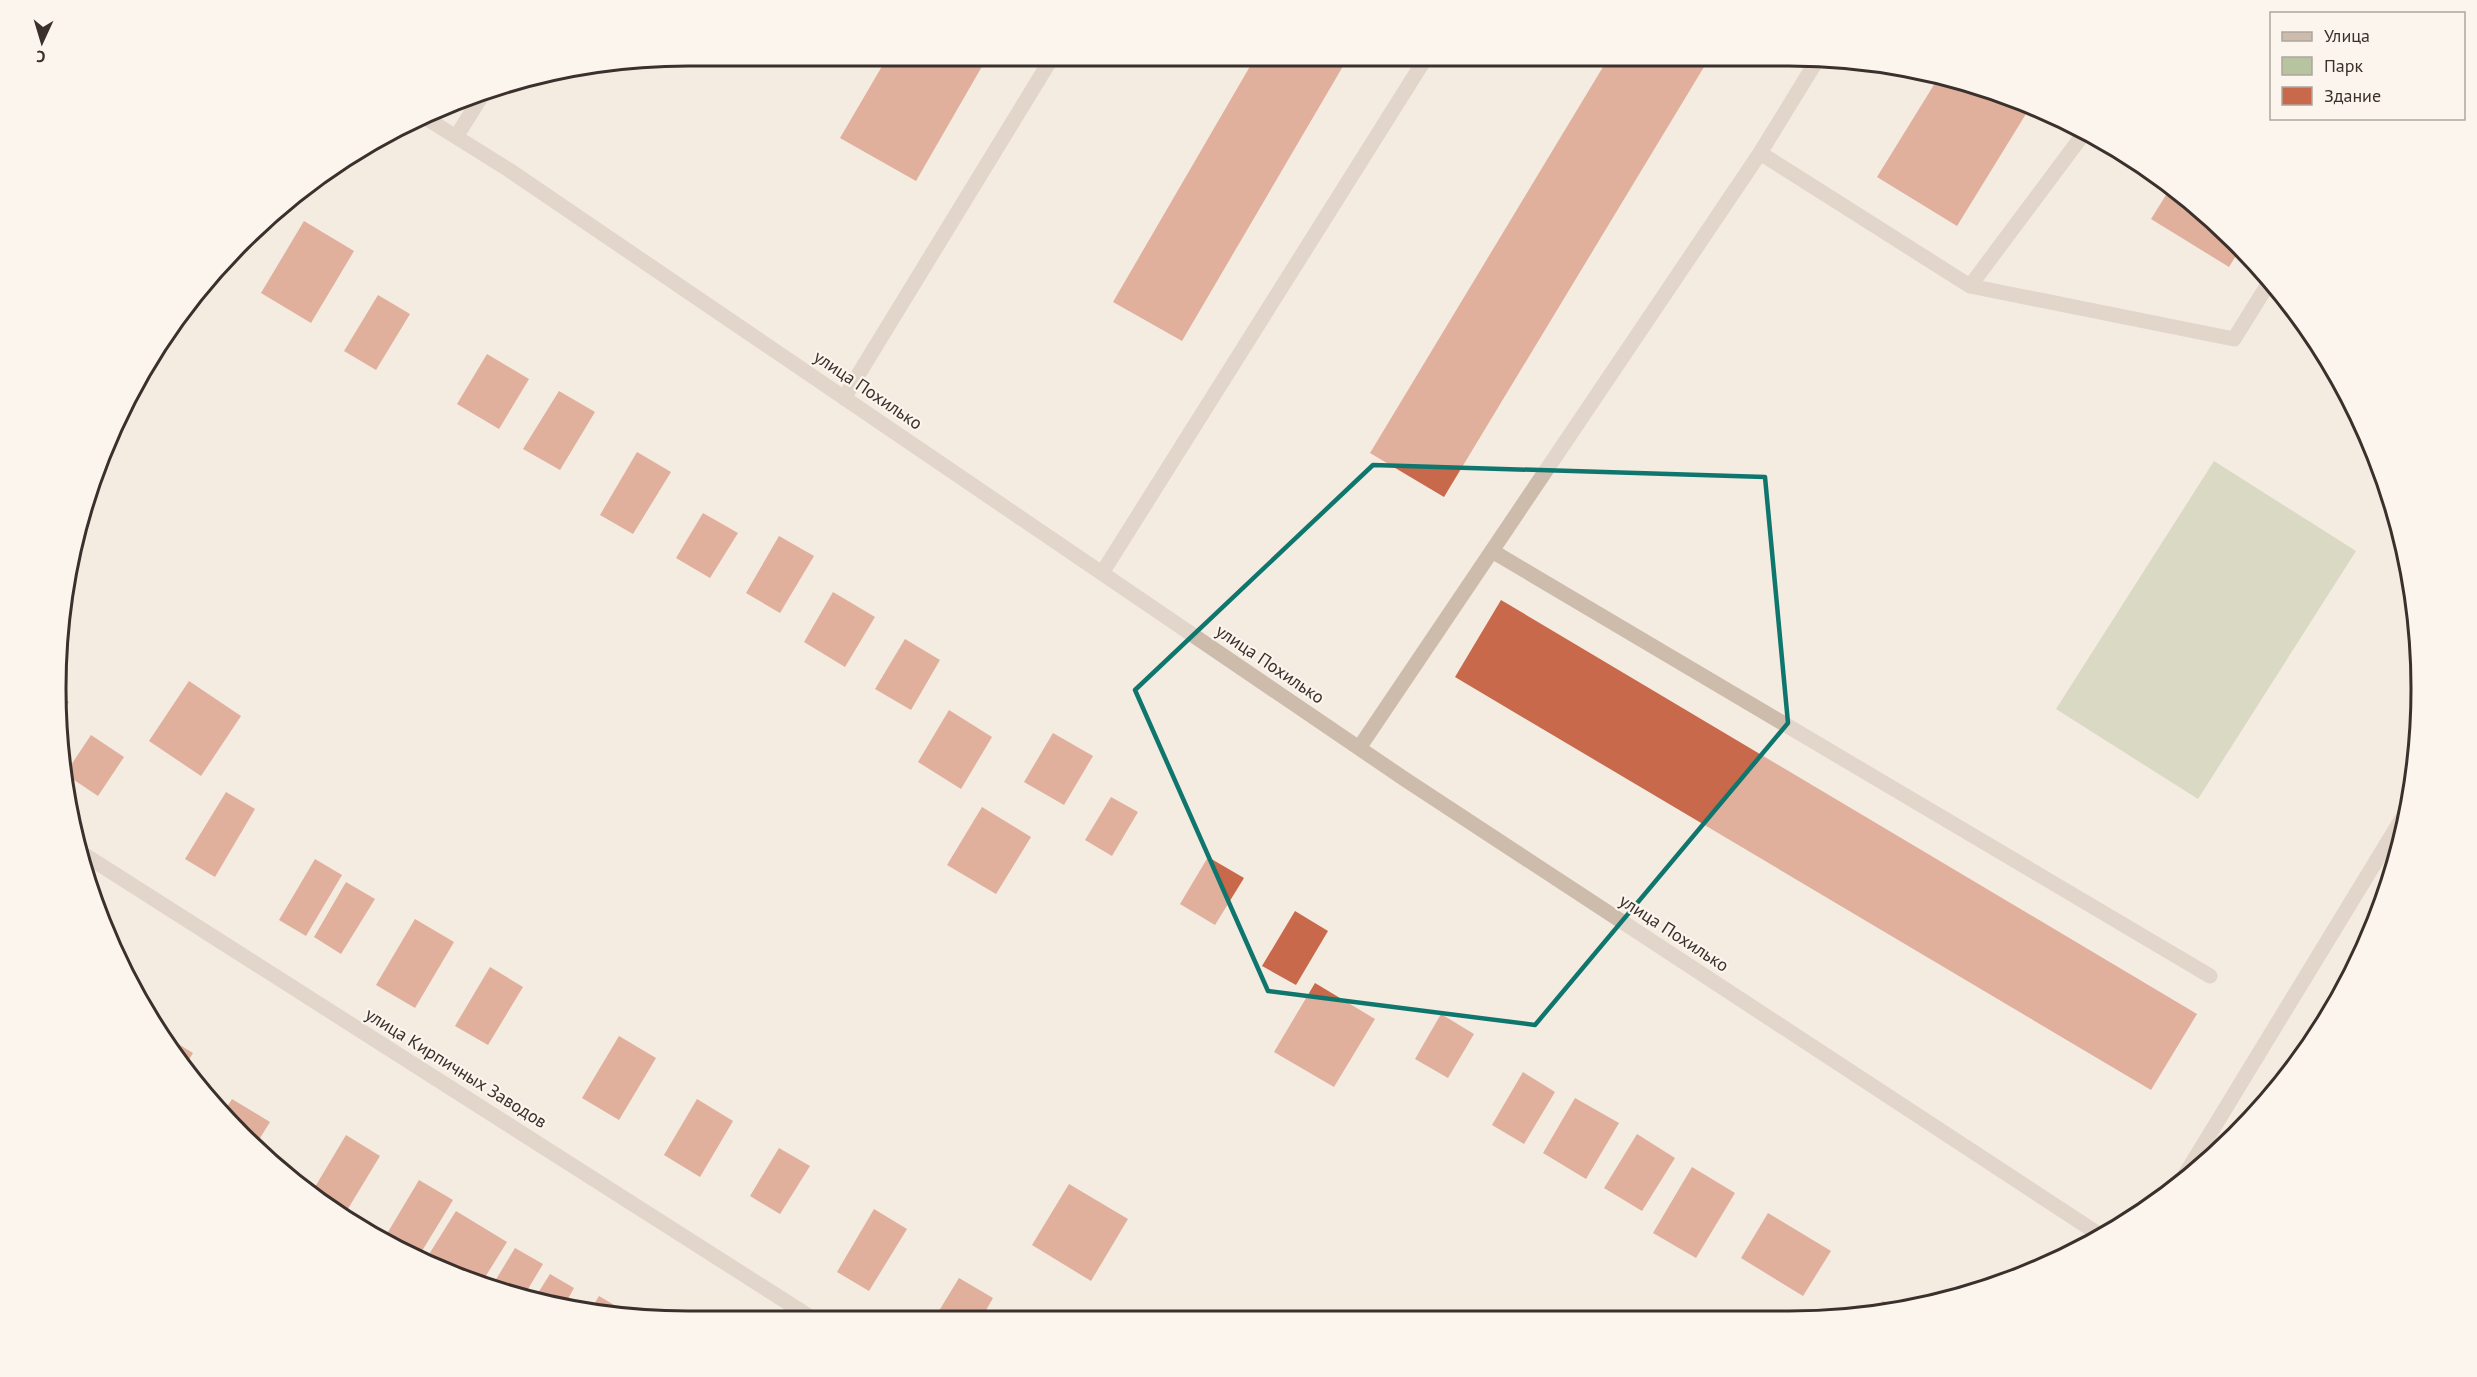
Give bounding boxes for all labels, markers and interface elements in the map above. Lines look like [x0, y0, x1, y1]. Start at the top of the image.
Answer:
north arrow [12, 12, 72, 72]
legend [2270, 12, 2465, 120]
text: Улица [2324, 24, 2370, 47]
text: С [36, 47, 46, 67]
text: Парк [2324, 54, 2364, 77]
text: Здание [2324, 84, 2381, 107]
street label: улица Похилько [809, 345, 927, 434]
street label: улица Похилько [1211, 619, 1329, 708]
street label: улица Похилько [1615, 889, 1733, 977]
street label: улица Кирпичных Заводов [361, 1002, 551, 1133]

